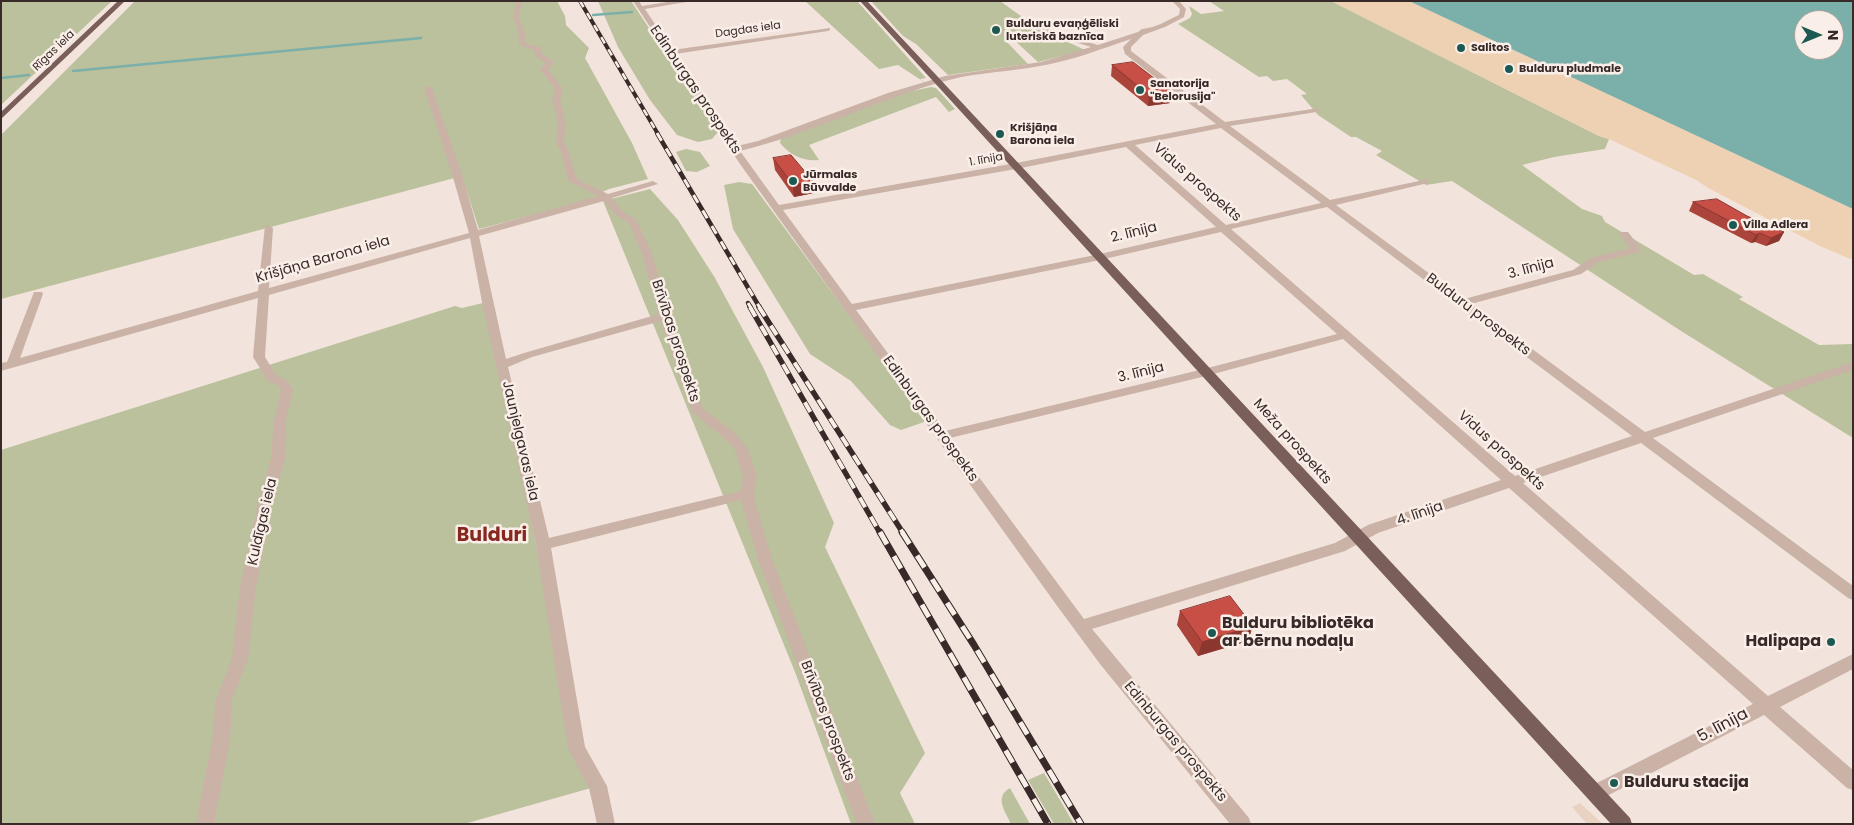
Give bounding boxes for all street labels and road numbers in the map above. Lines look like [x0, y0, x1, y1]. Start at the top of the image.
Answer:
street label: Dagdas iela [714, 19, 782, 41]
street label: Edinburgas prospekts [646, 23, 744, 157]
street label: Rīgas iela [30, 28, 78, 74]
street label: Vidus prospekts [1150, 140, 1244, 226]
street label: 1. līnija [968, 151, 1004, 169]
street label: 2. līnija [1109, 219, 1159, 247]
street label: Krišjāņa Barona iela [254, 233, 392, 287]
street label: 3. līnija [1506, 255, 1556, 283]
street label: Bulduru prospekts [1423, 270, 1533, 360]
street label: Brīvības prospekts [647, 278, 703, 404]
street label: Edinburgas prospekts [879, 353, 981, 485]
street label: 3. līnija [1116, 359, 1166, 387]
street label: Jaunjelgavas iela [498, 379, 542, 503]
street label: Meža prospekts [1249, 396, 1335, 488]
street label: Vidus prospekts [1454, 408, 1548, 494]
street label: Kuldīgas iela [245, 477, 281, 567]
street label: 4. līnija [1395, 498, 1445, 530]
street label: Brīvības prospekts [796, 659, 858, 783]
street label: Edinburgas prospekts [1120, 679, 1230, 805]
street label: 5. līnija [1694, 705, 1752, 747]

